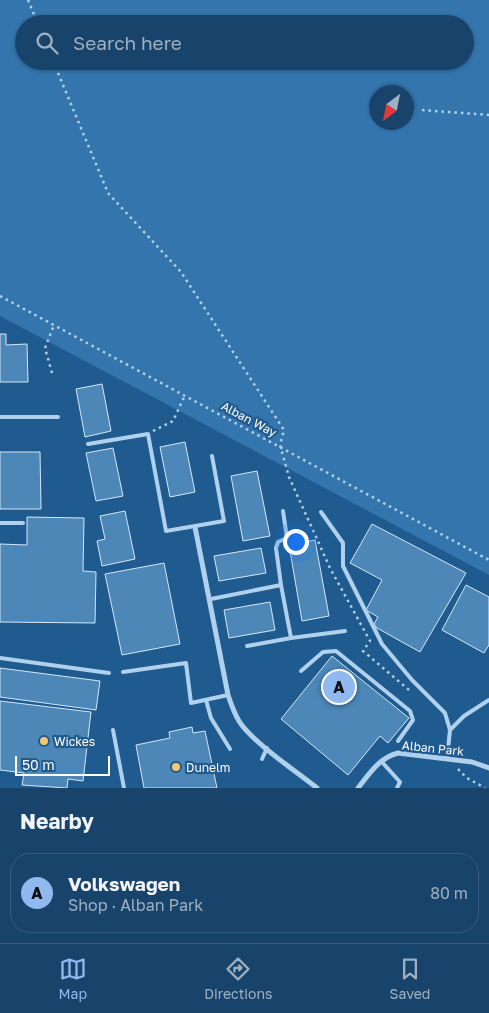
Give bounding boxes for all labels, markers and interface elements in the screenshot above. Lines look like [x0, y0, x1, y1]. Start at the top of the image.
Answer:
search box [15, 15, 474, 70]
icon: search [33, 29, 61, 57]
text: Search here [73, 31, 182, 54]
north arrow [369, 85, 414, 130]
street label: Alban Way [219, 398, 279, 440]
your location [283, 529, 309, 555]
pin: A [323, 668, 355, 706]
place label: Wickes [54, 734, 95, 749]
marker: Wickes [38, 735, 50, 747]
street label: Alban Park [401, 737, 465, 759]
scale bar [15, 753, 110, 776]
text: 50 m [22, 756, 55, 773]
place label: Dunelm [186, 760, 230, 775]
marker: Dunelm [170, 761, 182, 773]
text: Nearby [20, 808, 94, 834]
text: Volkswagen [68, 872, 180, 895]
text: A [31, 883, 43, 903]
text: 80 m [430, 883, 468, 903]
text: Shop · Alban Park [68, 895, 203, 915]
tab: Map [59, 955, 87, 1002]
tab: Directions [204, 955, 273, 1002]
tab: Saved [390, 955, 430, 1002]

